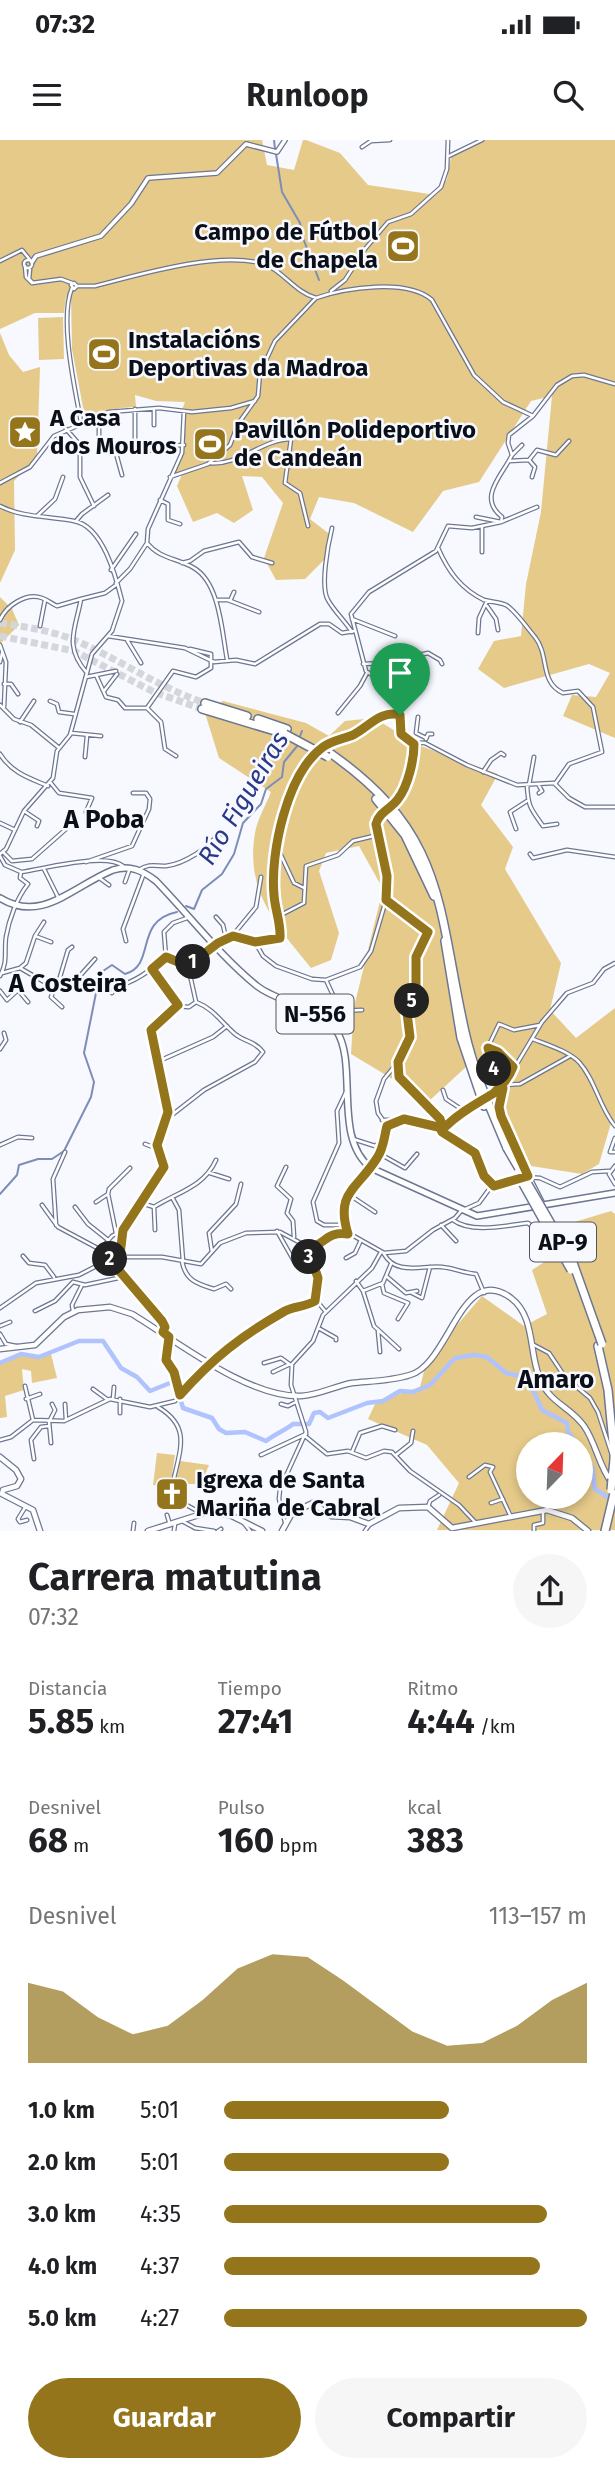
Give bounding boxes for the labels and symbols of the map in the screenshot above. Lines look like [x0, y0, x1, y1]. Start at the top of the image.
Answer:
place label: Campo de Fútbol de Chapela [194, 218, 379, 274]
sports icon: Campo de Fútbol de Chapela [384, 227, 422, 265]
place label: Instalacións Deportivas da Madroa [128, 326, 368, 382]
sports icon: Instalacións Deportivas da Madroa [85, 335, 123, 373]
place label: A Casa dos Mouros [49, 404, 177, 460]
place icon: A Casa dos Mouros [6, 413, 44, 451]
place label: Pavillón Polideportivo de Candeán [234, 416, 476, 472]
sports icon: Pavillón Polideportivo de Candeán [191, 425, 229, 463]
pin [370, 643, 430, 715]
water label: Río Figueiras [191, 726, 295, 871]
district label: A Poba [62, 804, 145, 835]
pin: 1 [176, 944, 210, 980]
district label: A Costeira [8, 968, 127, 999]
pin: 5 [394, 984, 430, 1018]
road number: N-556 [276, 994, 354, 1034]
pin: 4 [476, 1052, 512, 1086]
road number: AP-9 [530, 1222, 596, 1261]
pin: 3 [292, 1240, 326, 1274]
pin: 2 [92, 1242, 128, 1276]
district label: Amaro [517, 1364, 594, 1395]
north arrow [516, 1432, 593, 1508]
place label: Igrexa de Santa Mariña de Cabral [196, 1466, 381, 1522]
church icon: Igrexa de Santa Mariña de Cabral [153, 1475, 191, 1513]

